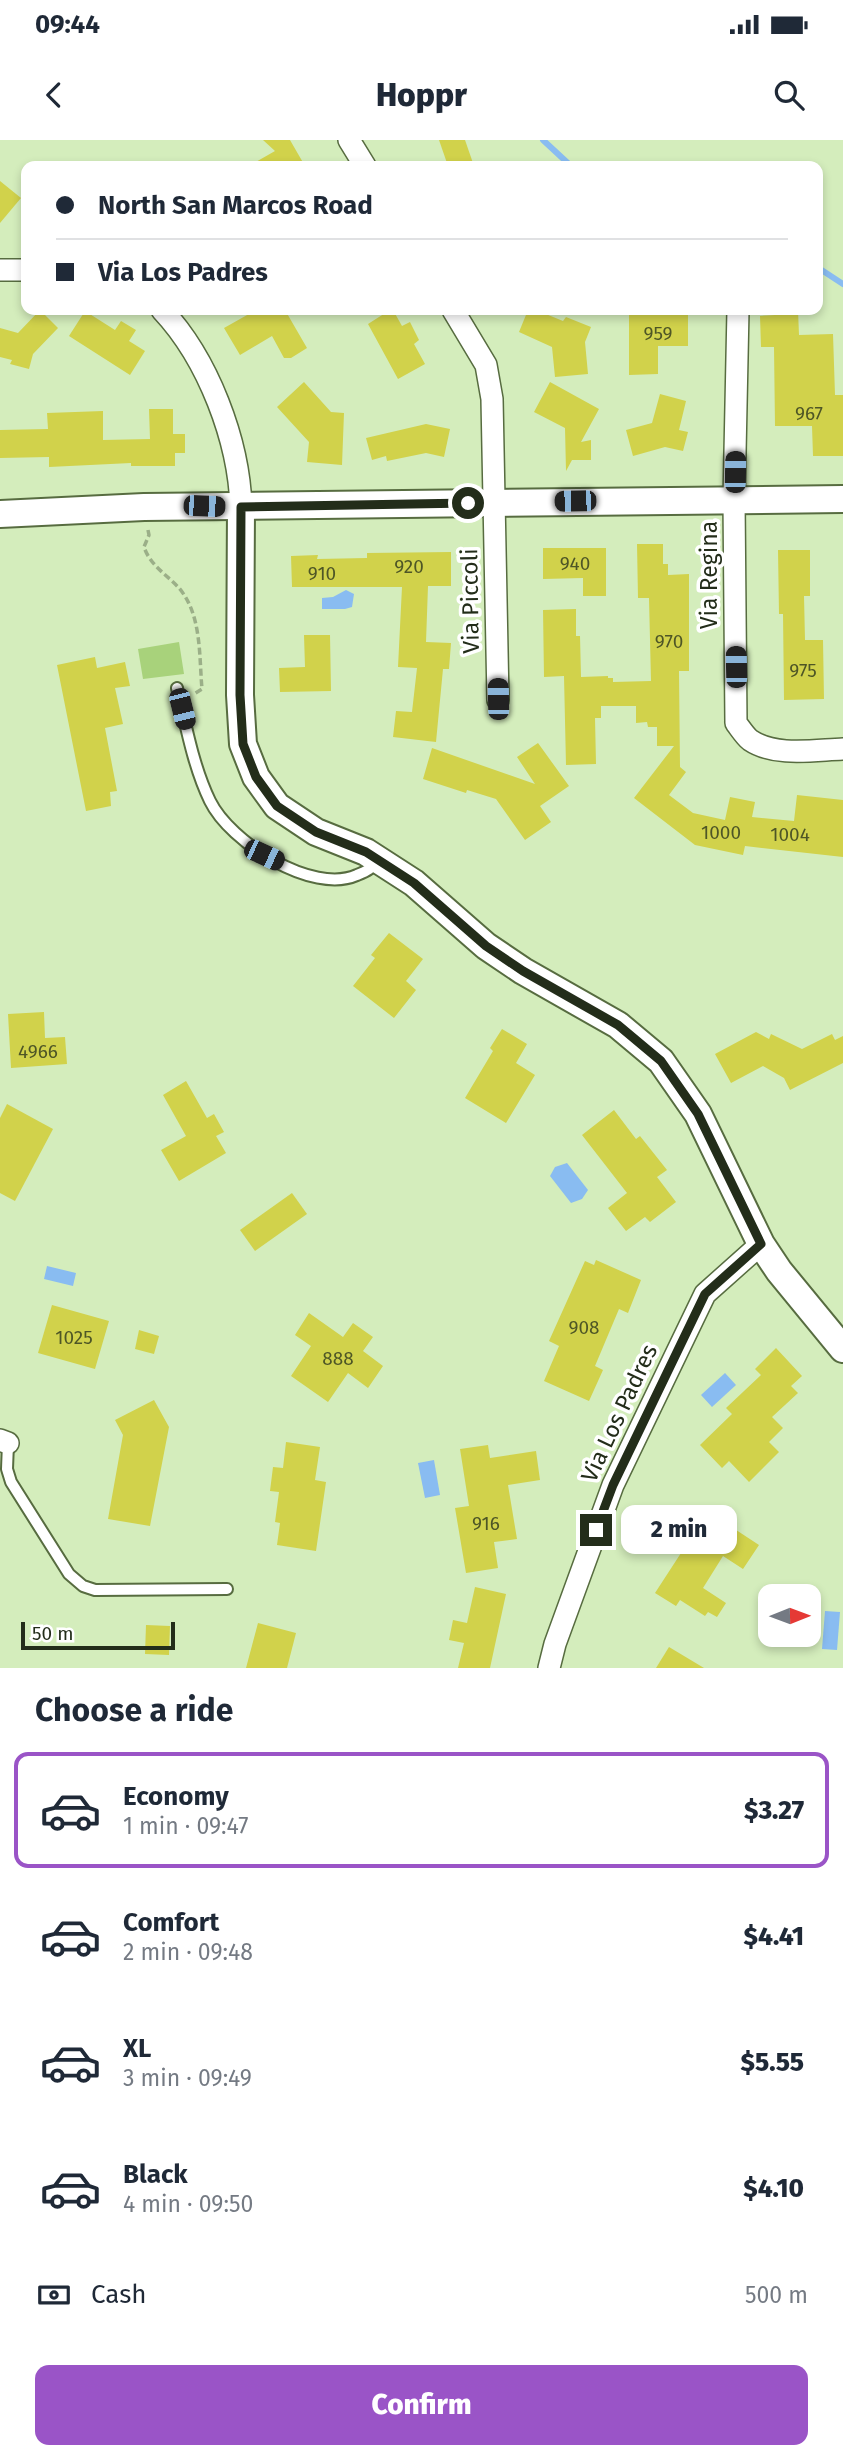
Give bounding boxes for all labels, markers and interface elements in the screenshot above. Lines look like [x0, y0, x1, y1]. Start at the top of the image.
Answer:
text: 09:44 [35, 9, 100, 40]
icon: back [35, 76, 73, 114]
text: Hoppr [376, 76, 467, 114]
icon: search [770, 76, 808, 114]
text: North San Marcos Road [98, 190, 373, 221]
text: Via Los Padres [98, 257, 268, 288]
house number: 959 [643, 322, 673, 345]
house number: 967 [795, 402, 823, 425]
car [725, 451, 746, 493]
route start [452, 487, 484, 519]
car [554, 490, 597, 512]
car [183, 495, 226, 517]
street label: Via Regina [695, 521, 723, 629]
street label: Via Piccoli [455, 548, 485, 654]
house number: 940 [560, 552, 590, 575]
house number: 920 [394, 555, 424, 578]
house number: 910 [308, 562, 336, 585]
house number: 970 [655, 630, 683, 653]
car [726, 646, 747, 688]
house number: 975 [789, 659, 817, 682]
car [488, 678, 509, 720]
car [167, 686, 198, 732]
house number: 1000 [701, 821, 741, 844]
house number: 1004 [770, 823, 810, 846]
car [241, 837, 288, 873]
house number: 4966 [18, 1040, 58, 1063]
house number: 908 [568, 1316, 600, 1339]
house number: 1025 [55, 1326, 93, 1349]
street label: Via Los Padres [575, 1340, 663, 1486]
house number: 888 [322, 1347, 354, 1370]
callout: 2 min [620, 1506, 736, 1554]
house number: 916 [472, 1512, 500, 1535]
route end [580, 1514, 612, 1546]
text: 2 min [651, 1515, 707, 1543]
north arrow [758, 1584, 821, 1647]
map controls [758, 1584, 821, 1647]
scale bar [21, 1619, 175, 1651]
text: 50 m [32, 1622, 73, 1645]
text: Choose a ride [35, 1691, 233, 1729]
icon: car [39, 1779, 102, 1842]
text: Economy [123, 1781, 229, 1812]
text: $3.27 [744, 1795, 804, 1826]
text: 1 min · 09:47 [123, 1812, 248, 1840]
icon: car [39, 1905, 102, 1968]
text: Comfort [123, 1907, 219, 1938]
text: $4.41 [744, 1921, 804, 1952]
text: 2 min · 09:48 [123, 1938, 253, 1966]
icon: car [39, 2031, 102, 2094]
text: XL [123, 2033, 151, 2064]
text: $5.55 [741, 2047, 804, 2078]
text: 3 min · 09:49 [123, 2064, 252, 2092]
icon: car [39, 2157, 102, 2220]
text: Black [123, 2159, 188, 2190]
text: $4.10 [743, 2173, 804, 2204]
text: 4 min · 09:50 [123, 2190, 253, 2218]
icon: cash [35, 2276, 73, 2314]
text: Cash [91, 2279, 147, 2310]
text: 500 m [745, 2281, 808, 2309]
button: Confirm [35, 2365, 808, 2445]

